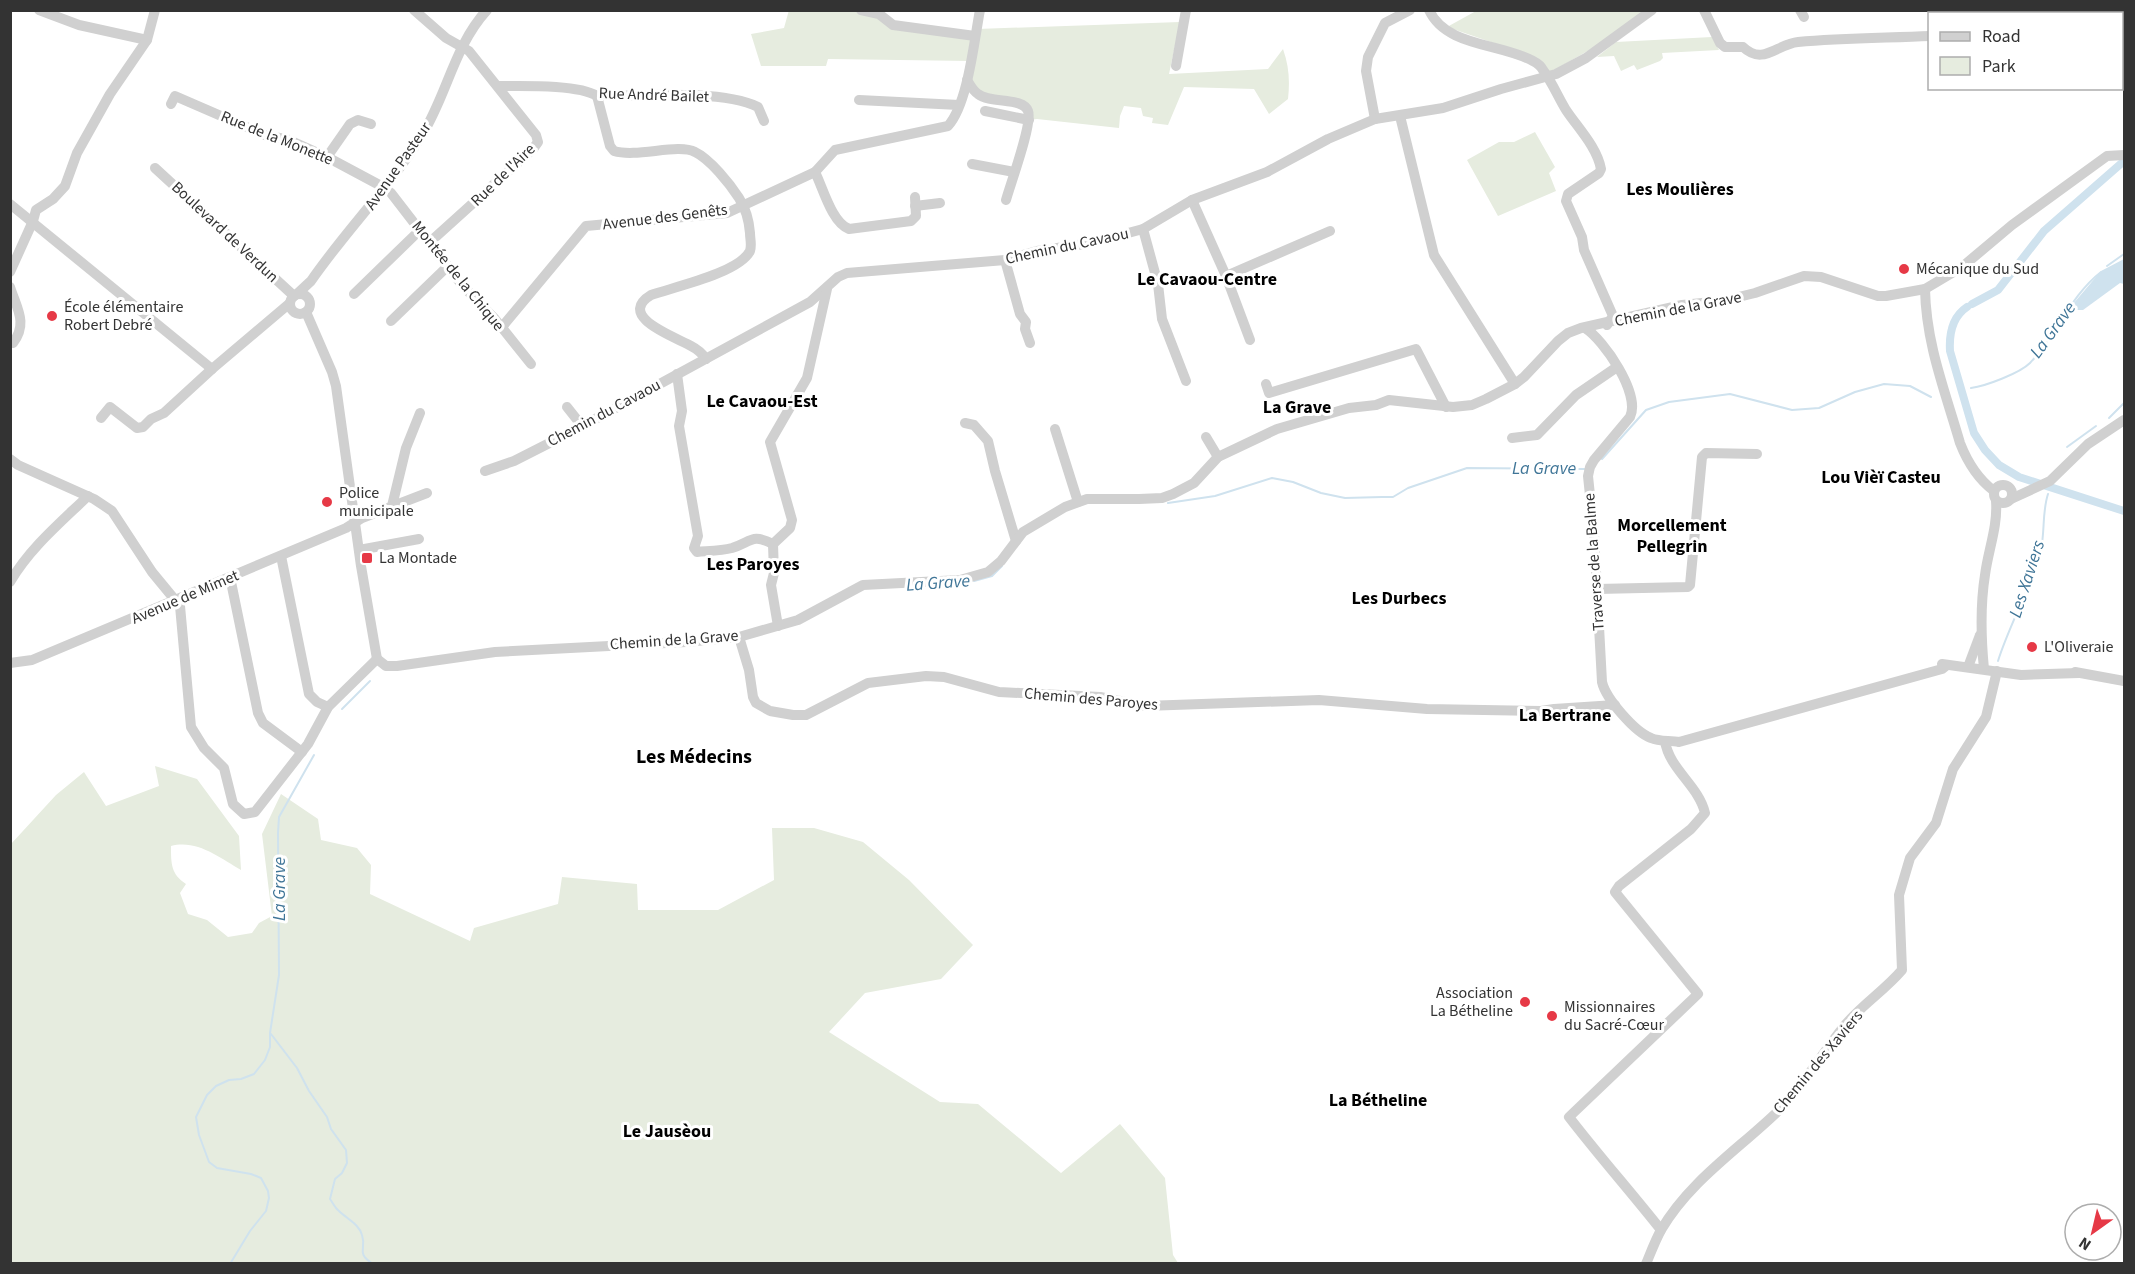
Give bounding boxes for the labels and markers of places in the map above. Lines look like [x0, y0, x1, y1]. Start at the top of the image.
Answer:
place label: Mécanique du Sud [1916, 258, 2039, 280]
marker: Mécanique du Sud [1897, 262, 1911, 276]
place label: École élémentaire Robert Debré [64, 296, 183, 336]
marker: École élémentaire Robert Debré [45, 309, 59, 323]
place label: Police municipale [339, 482, 414, 522]
marker: Police municipale [320, 495, 334, 509]
place label: La Montade [379, 547, 457, 569]
marker: La Montade [360, 551, 374, 565]
place label: L'Oliveraie [2044, 636, 2113, 658]
marker: L'Oliveraie [2025, 640, 2039, 654]
place label: Association La Bétheline [1430, 982, 1513, 1022]
marker: Association La Bétheline [1518, 995, 1532, 1009]
place label: Missionnaires du Sacré-Cœur [1564, 996, 1664, 1036]
marker: Missionnaires du Sacré-Cœur [1545, 1009, 1559, 1023]

